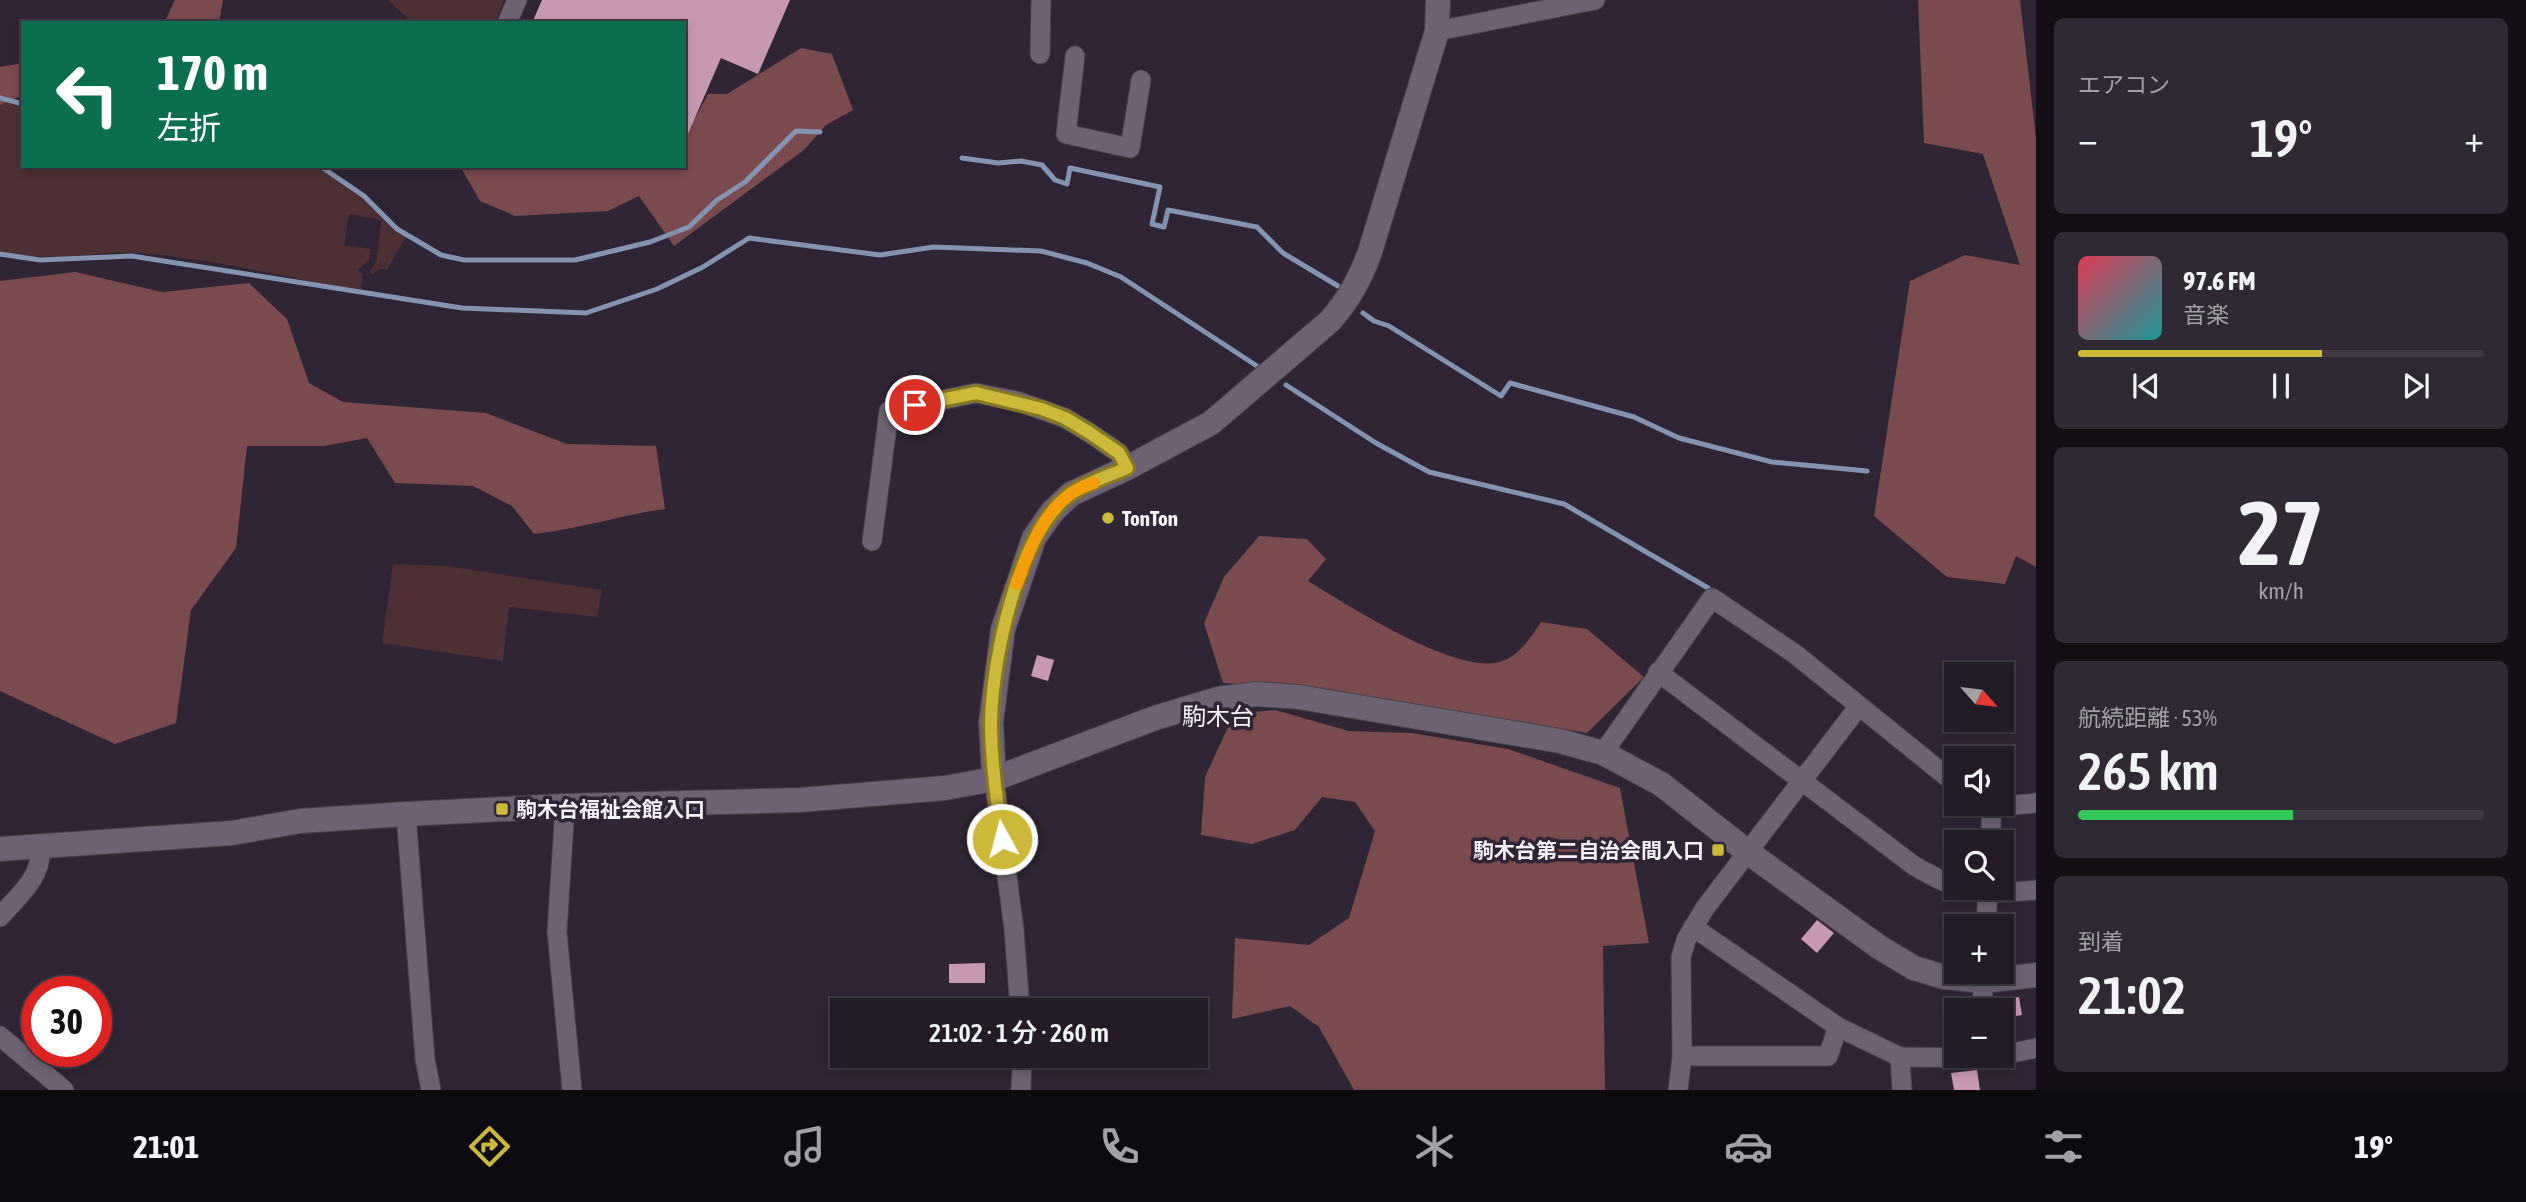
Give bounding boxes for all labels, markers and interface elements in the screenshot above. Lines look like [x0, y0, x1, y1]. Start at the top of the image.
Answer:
text: 170 m [157, 44, 268, 100]
icon: left [42, 49, 133, 140]
text: エアコン [2078, 72, 2170, 98]
text: 19° [2249, 108, 2313, 168]
text: 左折 [157, 109, 221, 146]
text: − [2078, 117, 2098, 160]
text: + [2464, 117, 2484, 160]
text: 97.6 FM [2183, 266, 2256, 296]
text: 音楽 [2183, 302, 2229, 328]
icon: previous [2127, 367, 2165, 405]
icon: pause [2262, 367, 2300, 405]
icon: next [2397, 367, 2435, 405]
pin [885, 375, 945, 435]
icon: arrive [896, 386, 934, 424]
text: 27 [2238, 480, 2324, 584]
place label: TonTon [1122, 506, 1178, 530]
marker: TonTon [1100, 510, 1116, 526]
text: km/h [2258, 578, 2304, 604]
north arrow [1944, 662, 2014, 732]
map controls [1944, 662, 2014, 1068]
district label: 駒木台 [1182, 703, 1254, 730]
text: 航続距離 · 53% [2078, 705, 2217, 731]
text: 265 km [2078, 741, 2219, 801]
button: sound [1944, 746, 2014, 816]
place label: 駒木台福祉会館入口 [516, 797, 705, 821]
marker: 駒木台福祉会館入口 [494, 801, 510, 817]
position arrow [965, 802, 1039, 876]
button: search [1944, 830, 2014, 900]
place label: 駒木台第二自治会間入口 [1473, 838, 1704, 862]
marker: 駒木台第二自治会間入口 [1710, 842, 1726, 858]
button: + [1944, 914, 2014, 984]
text: 到着 [2078, 929, 2124, 955]
text: 21:02 [2078, 965, 2186, 1025]
speed limit sign: 30 [21, 976, 112, 1067]
button: − [1944, 998, 2014, 1068]
text: 21:02 · 1 分 · 260 m [929, 1018, 1109, 1048]
icon: directions [465, 1122, 514, 1171]
icon: music [780, 1122, 829, 1171]
icon: phone [1095, 1122, 1144, 1171]
icon: climate [1410, 1122, 1459, 1171]
icon: car [1724, 1122, 1773, 1171]
icon: filters [2039, 1122, 2088, 1171]
text: 21:01 [133, 1128, 199, 1165]
text: 19° [2354, 1128, 2393, 1165]

